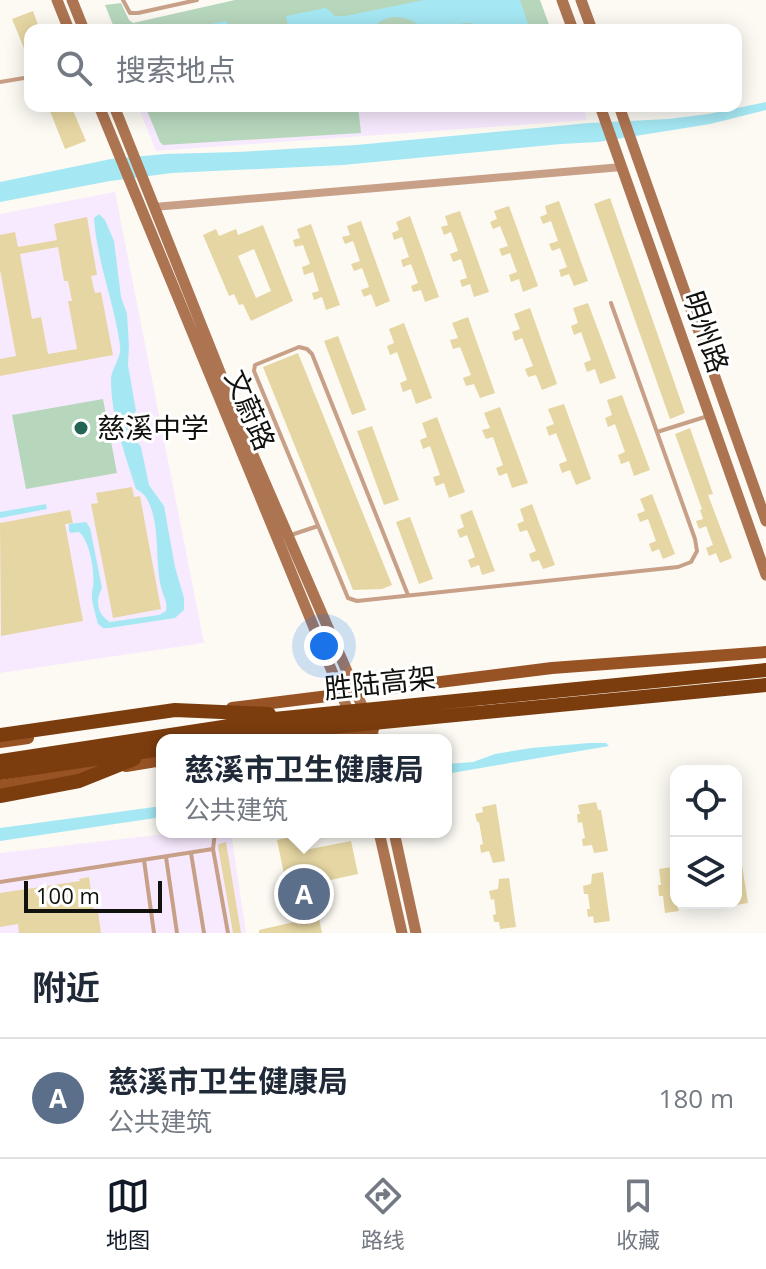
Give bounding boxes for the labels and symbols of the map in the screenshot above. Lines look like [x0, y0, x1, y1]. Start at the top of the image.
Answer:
street label: 明州路 [675, 286, 739, 378]
street label: 文蔚路 [217, 364, 285, 456]
place label: 慈溪中学 [97, 408, 209, 446]
marker: 慈溪中学 [72, 419, 90, 437]
your location [304, 626, 344, 666]
street label: 胜陆高架 [322, 657, 438, 707]
pin: A [278, 864, 330, 924]
scale bar [24, 877, 162, 913]

